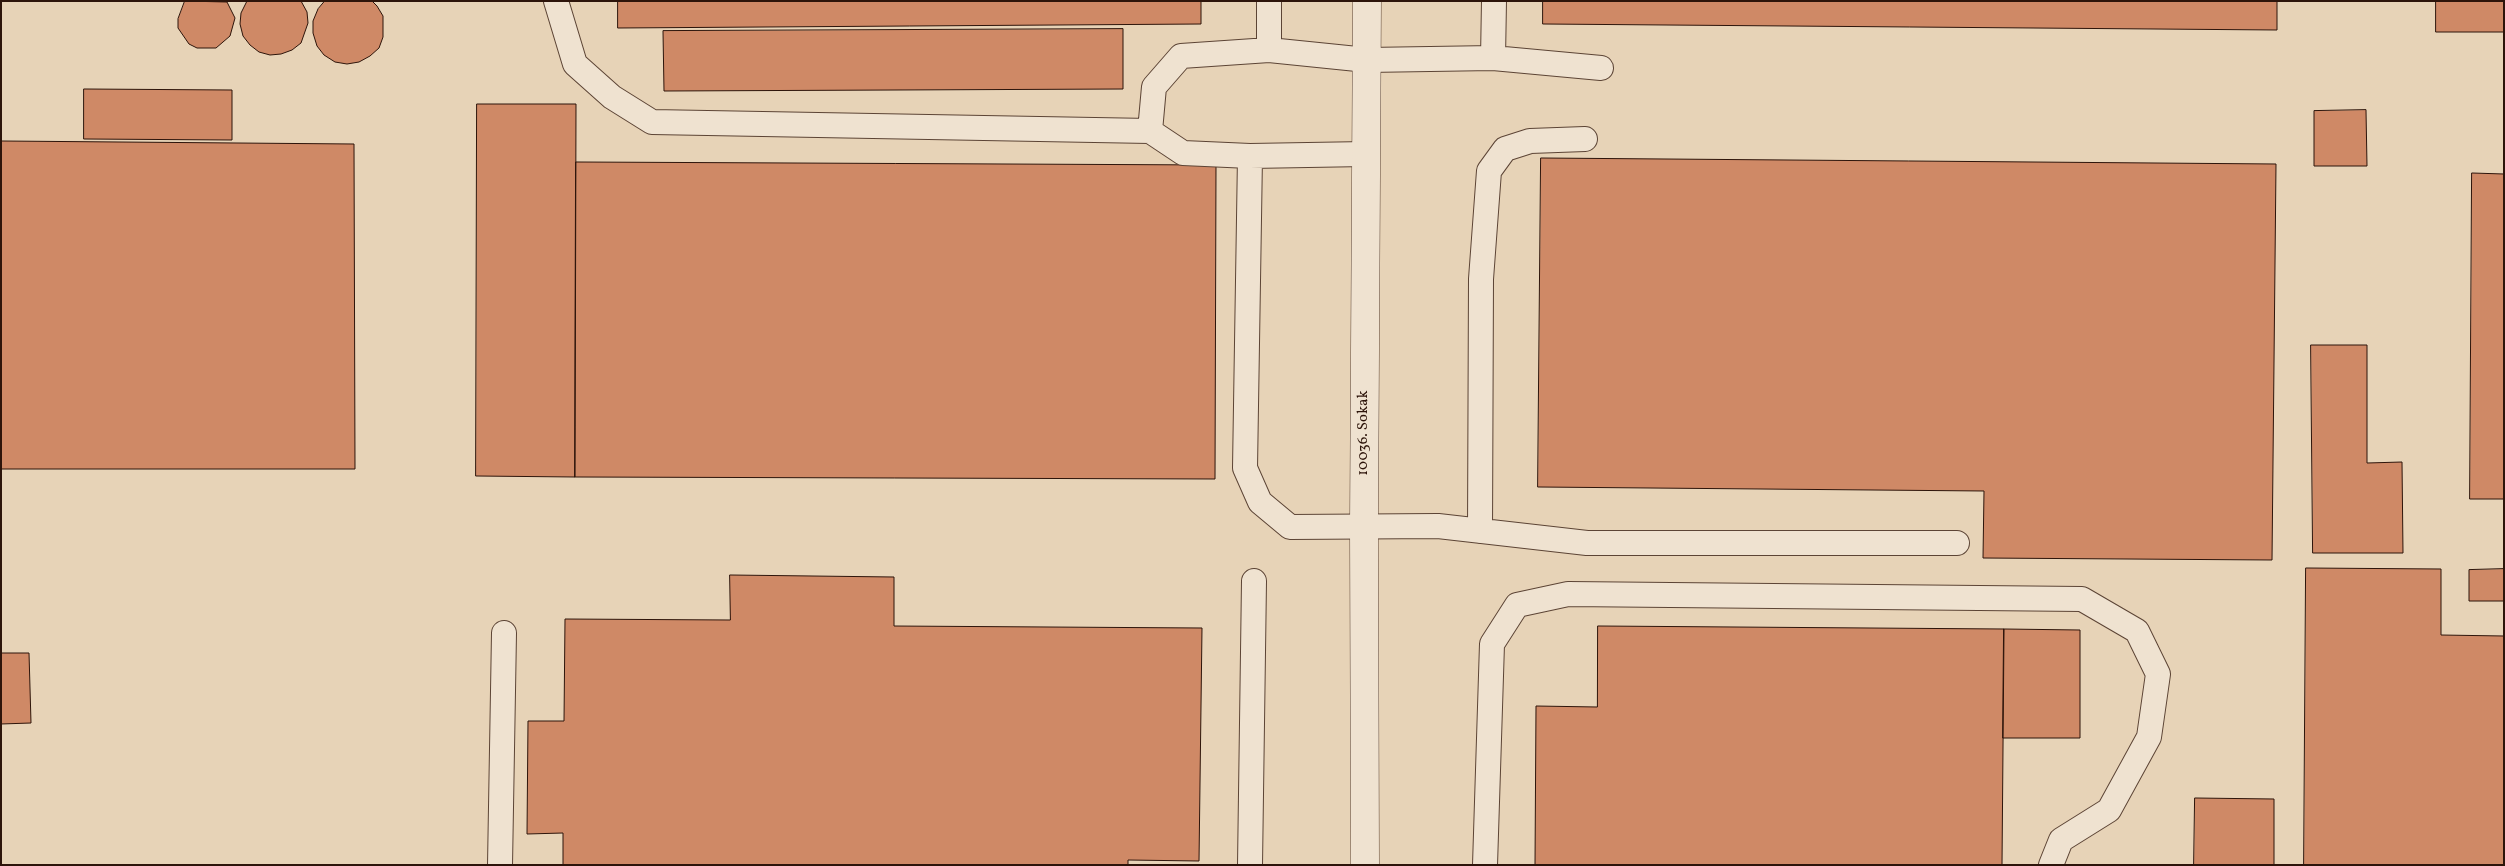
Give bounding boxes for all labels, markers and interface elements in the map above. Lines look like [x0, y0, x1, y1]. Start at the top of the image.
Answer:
street label: 10036. Sokak [1355, 390, 1373, 476]

